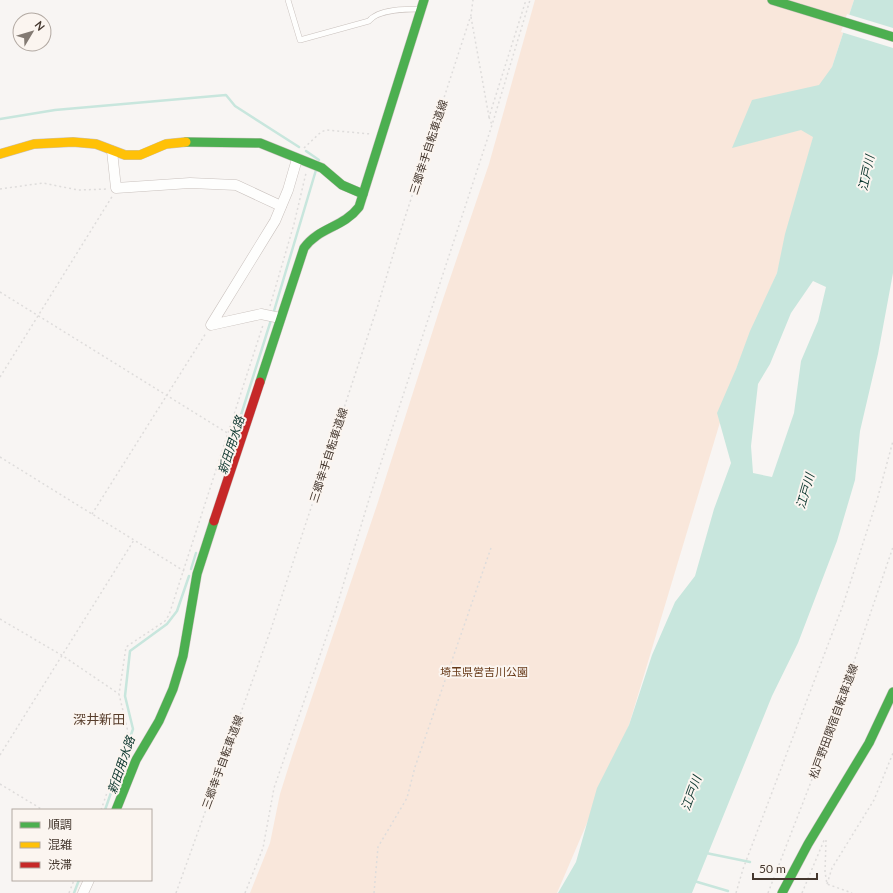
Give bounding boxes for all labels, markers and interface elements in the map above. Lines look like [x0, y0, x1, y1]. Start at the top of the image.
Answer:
north arrow [12, 12, 52, 52]
text: N [33, 18, 48, 33]
street label: 三郷幸手自転車道線 [407, 98, 449, 196]
water label: 江戸川 [855, 152, 877, 192]
street label: 三郷幸手自転車道線 [307, 406, 349, 504]
water label: 新田用水路 [215, 413, 248, 476]
water label: 江戸川 [793, 470, 818, 510]
street label: 松戸野田関宿自転車道線 [806, 662, 860, 780]
park label: 埼玉県営吉川公園 [440, 665, 528, 678]
district label: 深井新田 [73, 711, 125, 727]
street label: 三郷幸手自転車道線 [199, 713, 245, 811]
water label: 新田用水路 [104, 733, 138, 796]
water label: 江戸川 [678, 772, 705, 812]
legend [12, 809, 152, 881]
text: 順調 [48, 817, 72, 832]
text: 混雑 [48, 837, 72, 852]
scale bar [753, 855, 817, 881]
text: 渋滞 [48, 857, 72, 872]
text: 50 m [759, 861, 786, 876]

